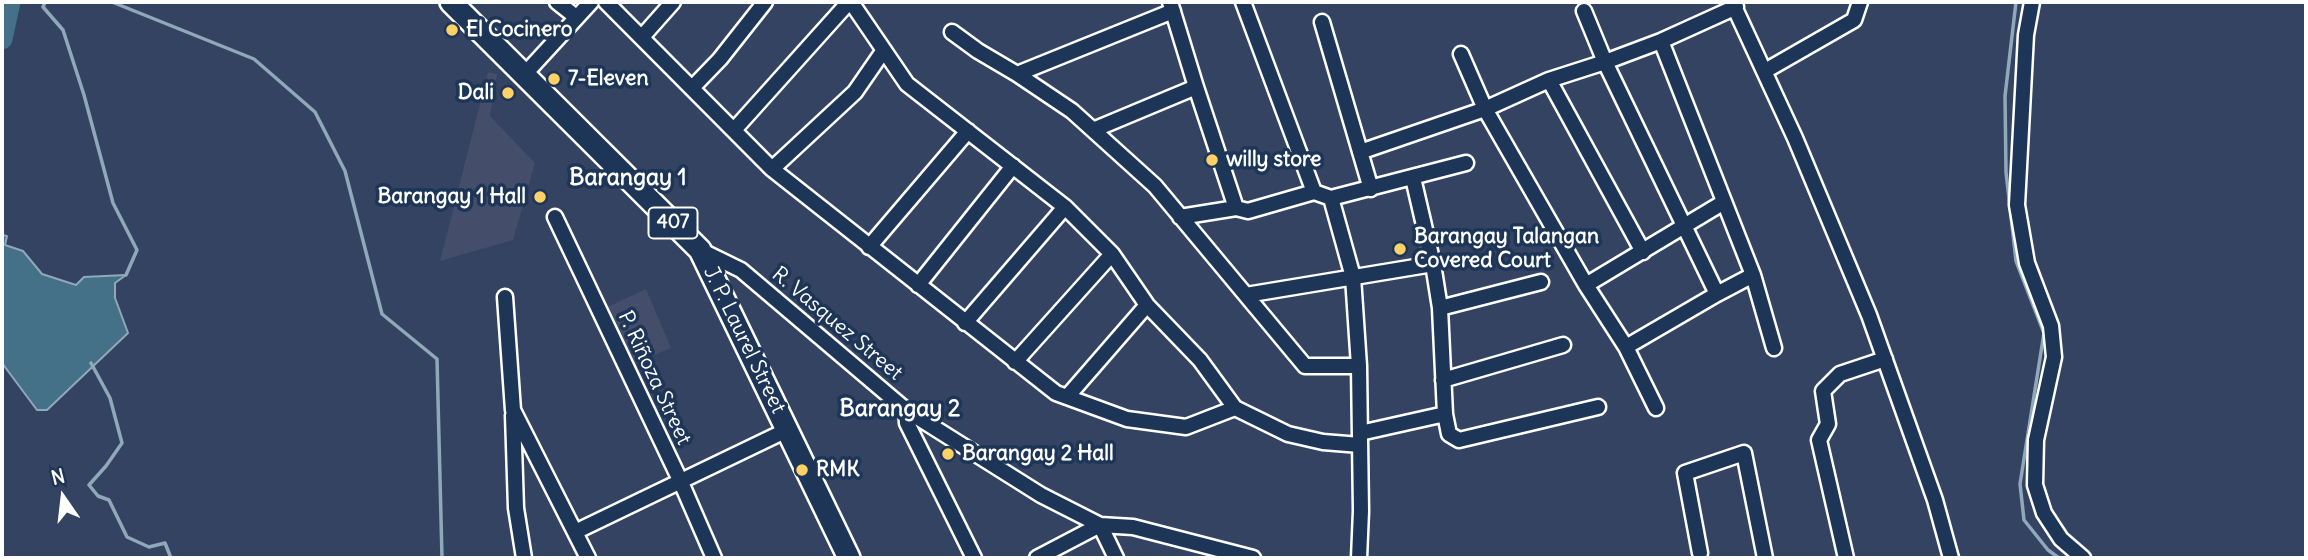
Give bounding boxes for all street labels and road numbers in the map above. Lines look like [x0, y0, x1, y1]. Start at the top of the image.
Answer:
road number: 407 [648, 208, 698, 238]
street label: J. P. Laurel Street [697, 262, 791, 418]
street label: R. Vasquez Street [767, 262, 907, 386]
street label: P. Riñoza Street [612, 307, 696, 449]

